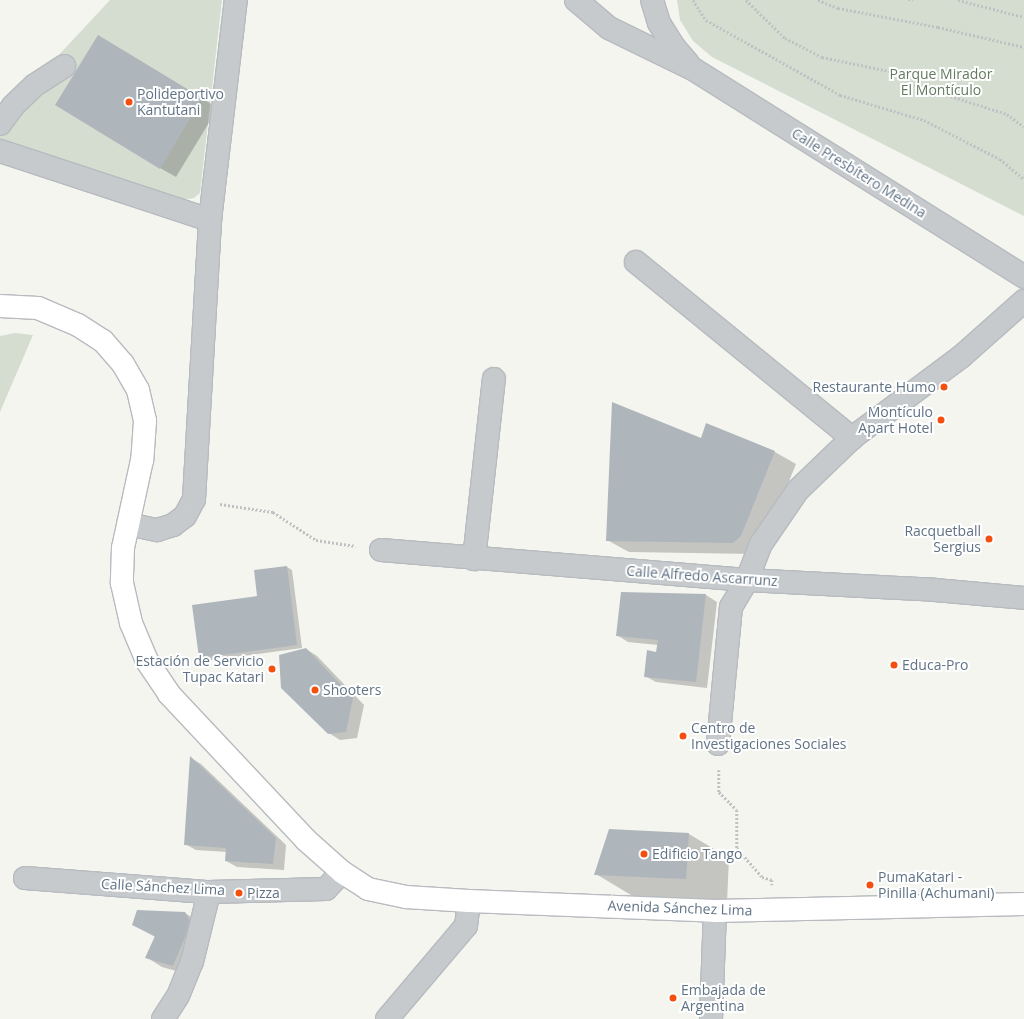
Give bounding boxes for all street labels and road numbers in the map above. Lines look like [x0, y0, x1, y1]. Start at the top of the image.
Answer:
street label: Calle Presbítero Medina [789, 125, 929, 221]
street label: Calle Alfredo Ascarrunz [626, 562, 778, 590]
street label: Calle Sánchez Lima [101, 875, 225, 899]
street label: Avenida Sánchez Lima [607, 897, 753, 919]

